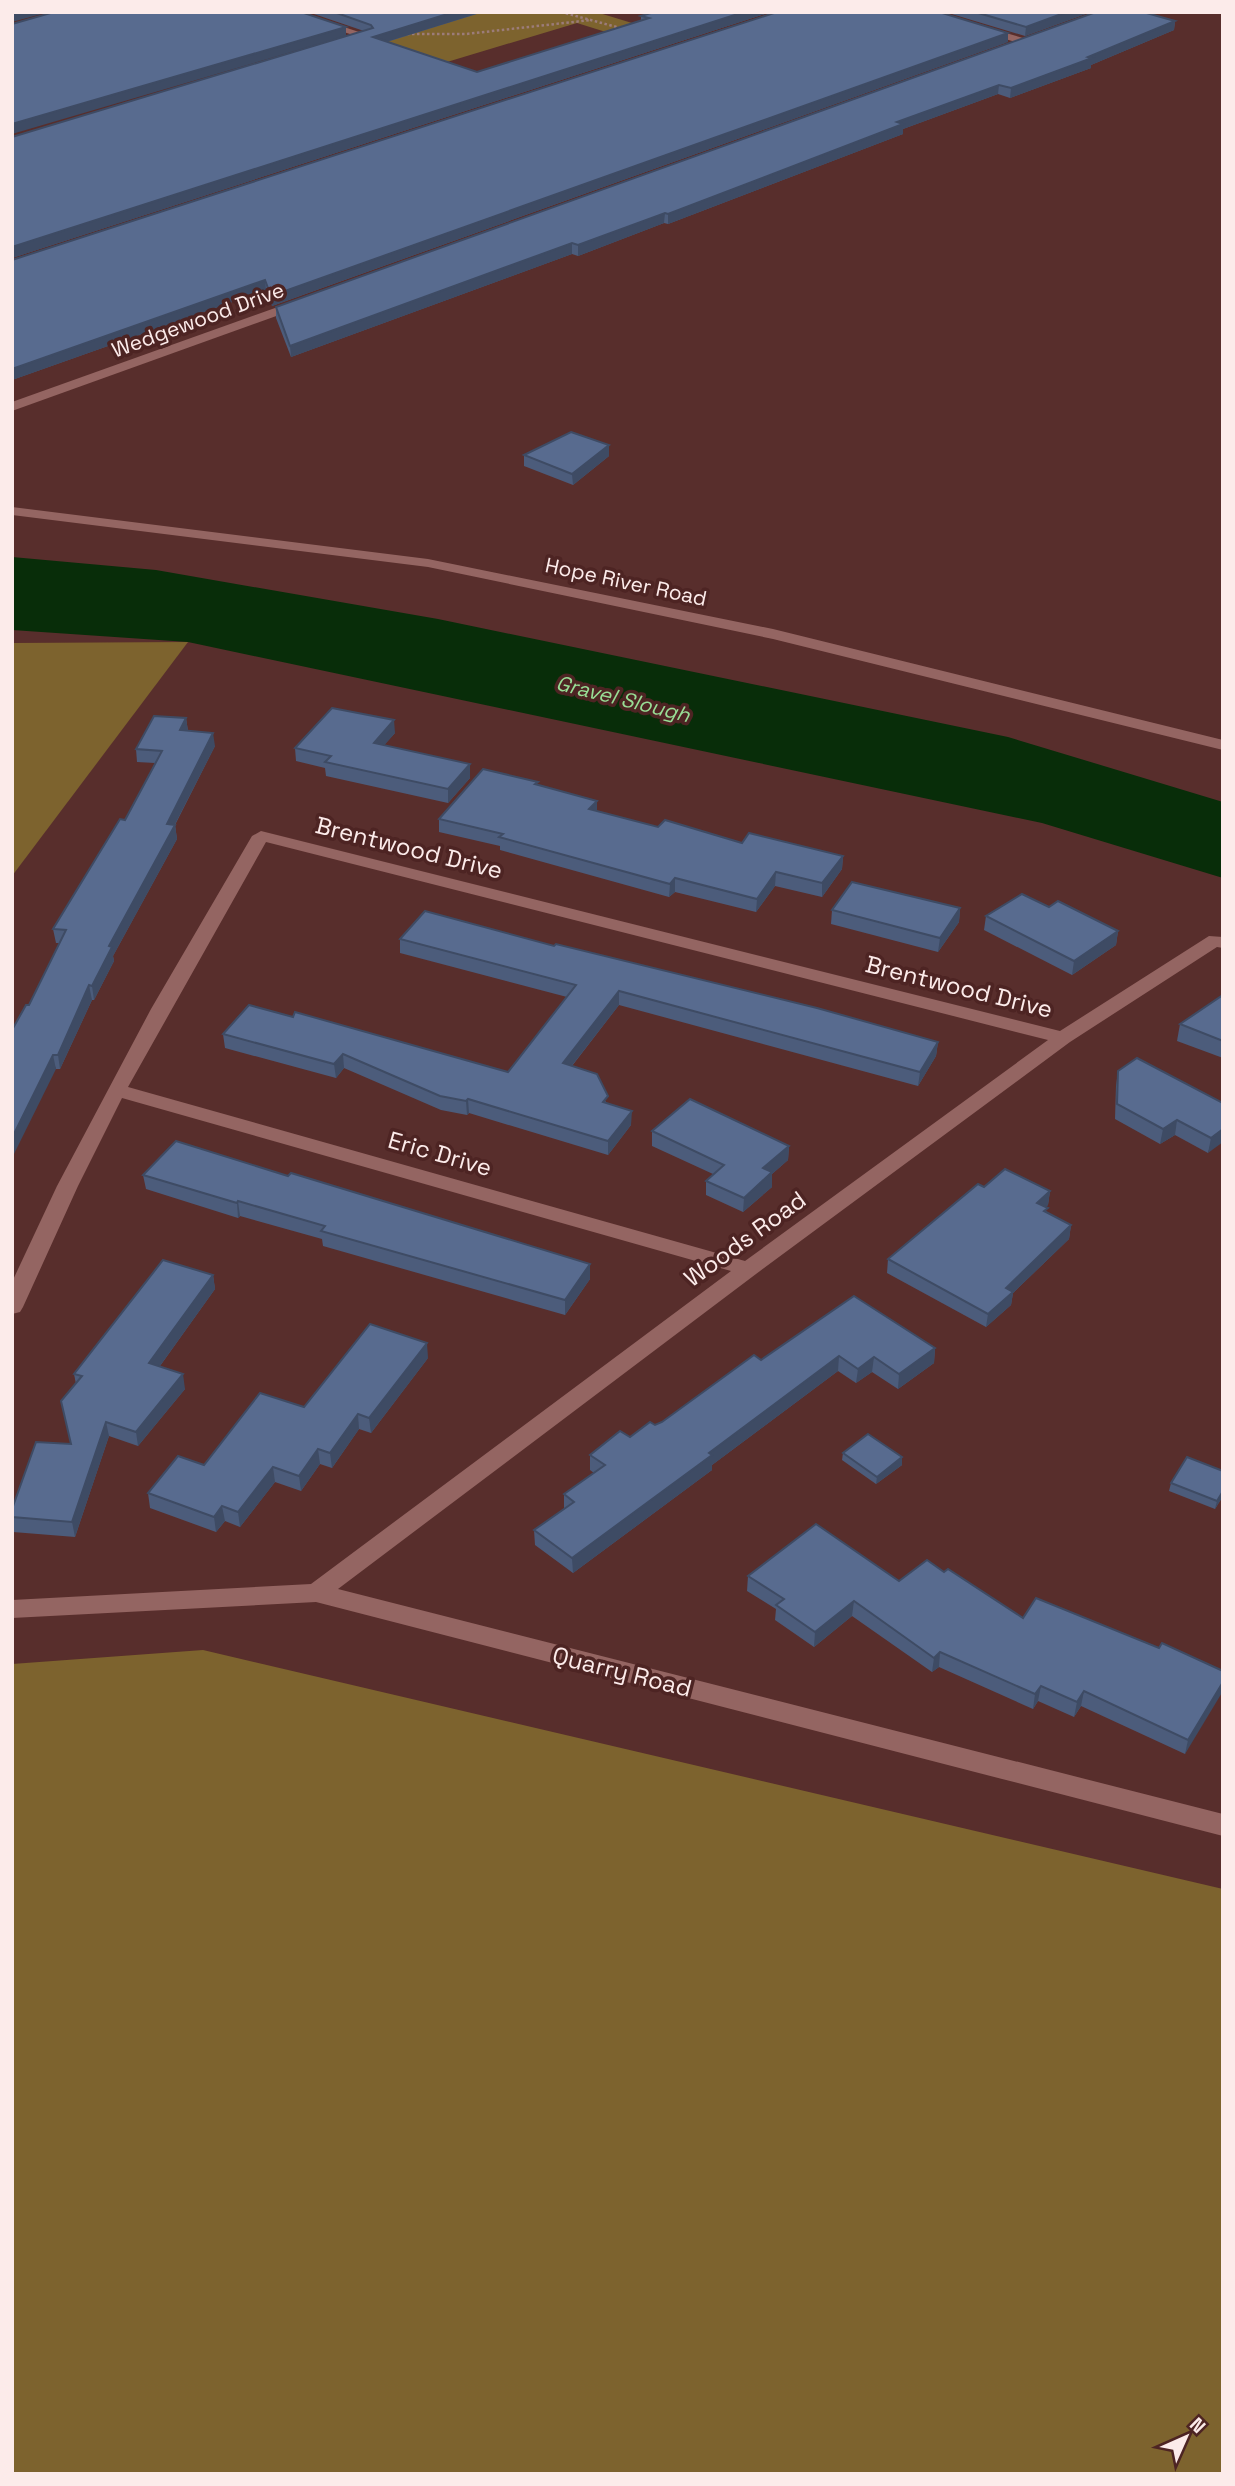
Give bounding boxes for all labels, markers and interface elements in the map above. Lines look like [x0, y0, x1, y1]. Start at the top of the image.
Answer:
street label: Wedgewood Drive [108, 276, 288, 363]
street label: Hope River Road [543, 551, 709, 612]
water label: Gravel Slough [553, 669, 694, 728]
street label: Brentwood Drive [312, 809, 506, 886]
street label: Brentwood Drive [862, 948, 1056, 1025]
street label: Eric Drive [385, 1124, 496, 1183]
street label: Woods Road [678, 1184, 812, 1293]
street label: Quarry Road [549, 1639, 695, 1704]
north arrow [1151, 2402, 1221, 2472]
text: N [1184, 2412, 1211, 2439]

